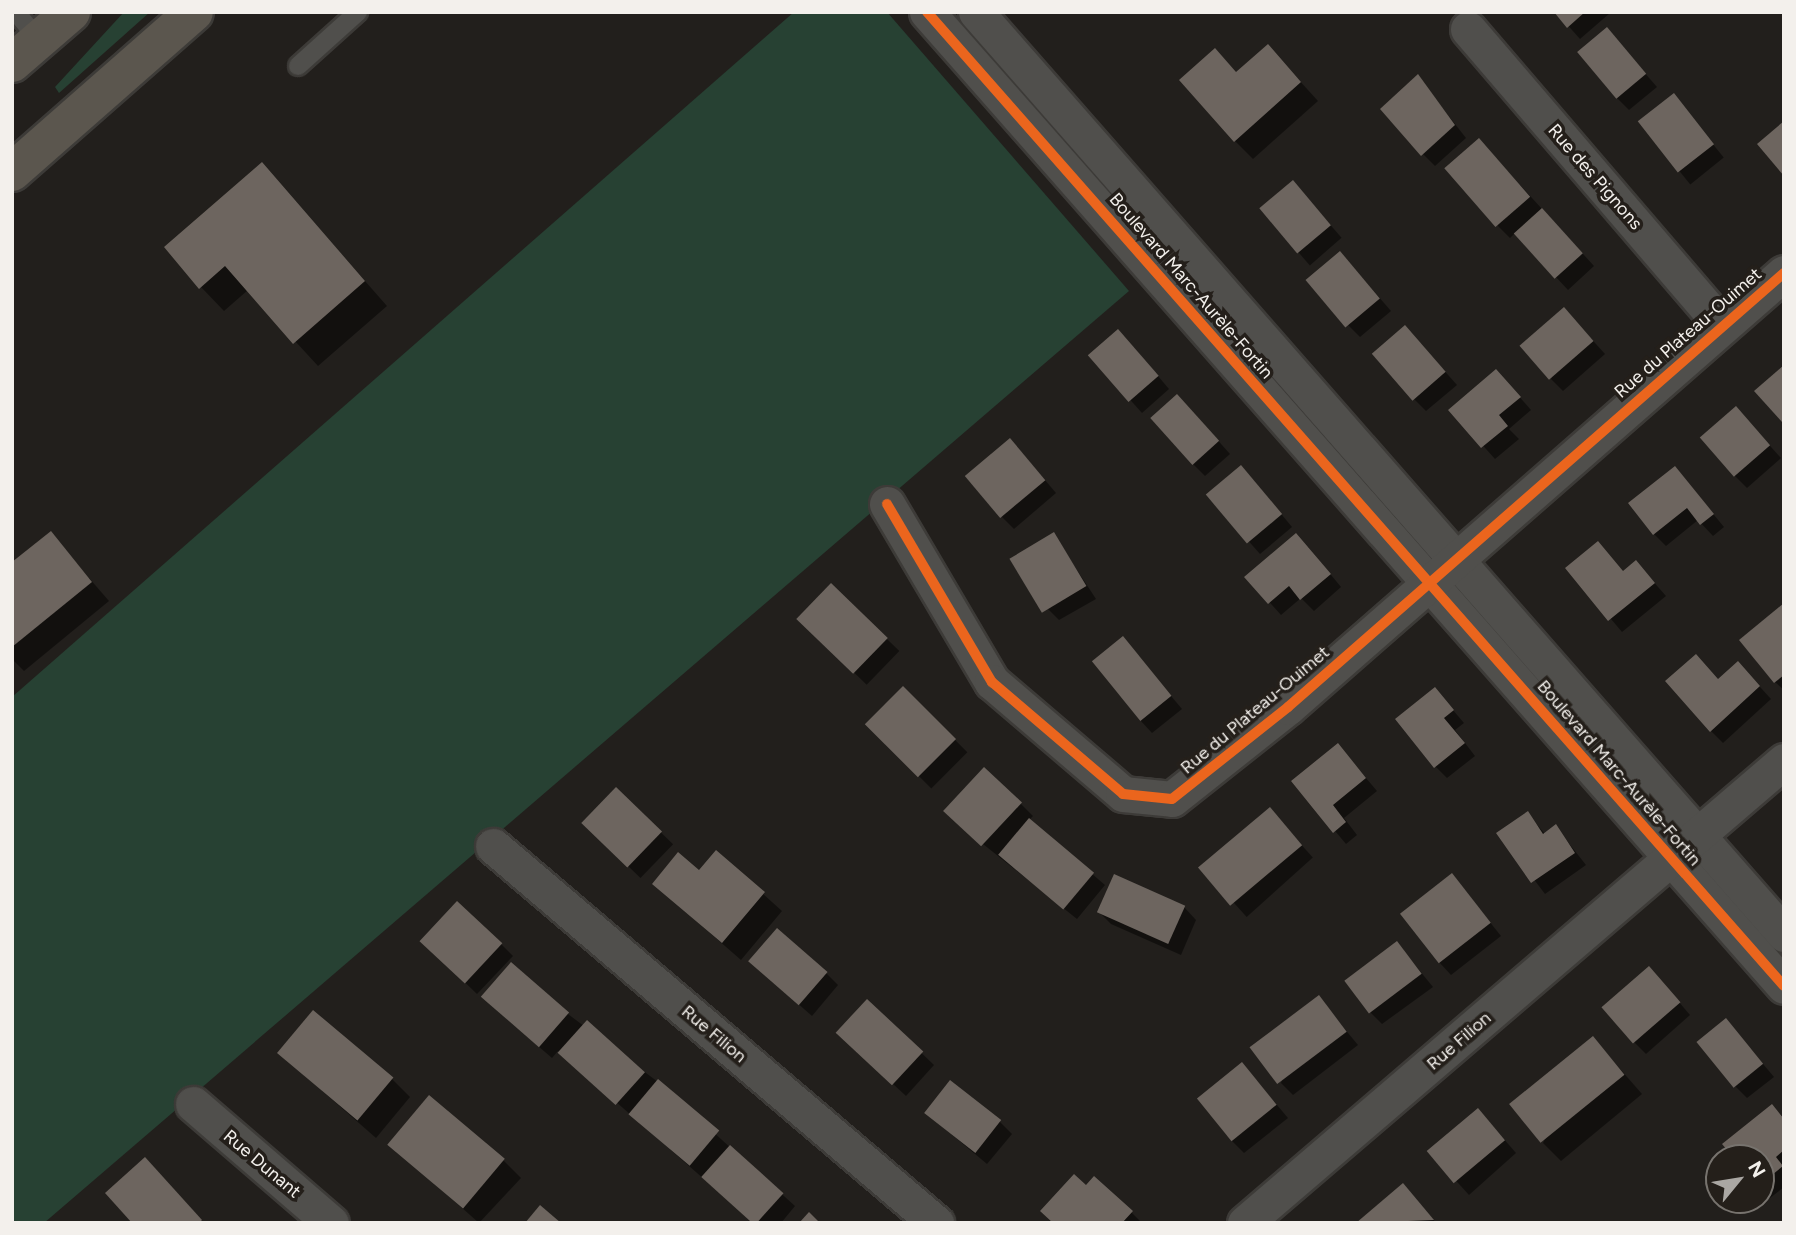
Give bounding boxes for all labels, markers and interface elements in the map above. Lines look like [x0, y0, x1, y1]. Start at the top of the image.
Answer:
street label: Rue des Pignons [1543, 120, 1647, 234]
street label: Boulevard Marc-Aurèle-Fortin [1105, 189, 1277, 383]
street label: Rue du Plateau-Ouimet [1610, 263, 1766, 403]
street label: Rue du Plateau-Ouimet [1176, 641, 1334, 779]
street label: Boulevard Marc-Aurèle-Fortin [1533, 676, 1705, 870]
street label: Rue Filion [677, 1001, 751, 1067]
street label: Rue Filion [1422, 1007, 1496, 1075]
street label: Rue Dunant [219, 1125, 305, 1203]
north arrow [1705, 1144, 1775, 1214]
text: N [1743, 1157, 1771, 1181]

